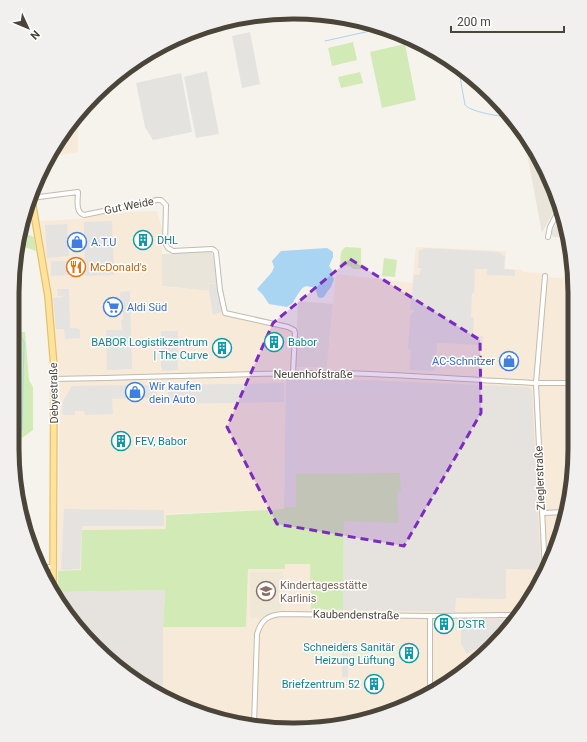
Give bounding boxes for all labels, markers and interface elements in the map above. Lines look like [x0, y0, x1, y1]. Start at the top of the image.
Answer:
north arrow [8, 8, 48, 48]
scale bar [451, 8, 564, 34]
text: 200 m [457, 15, 491, 29]
text: N [27, 27, 42, 42]
street label: Gut Weide [103, 195, 155, 217]
building icon: DHL [132, 229, 154, 251]
shop icon: A.T.U [66, 231, 88, 253]
place label: DHL [157, 234, 178, 247]
place label: A.T.U [91, 236, 117, 249]
restaurant icon: McDonald's [65, 256, 87, 278]
place label: McDonald's [90, 261, 147, 274]
supermarket icon: Aldi Süd [102, 296, 124, 318]
place label: Aldi Süd [127, 301, 167, 314]
building icon: Babor [263, 331, 285, 353]
place label: BABOR Logistikzentrum | The Curve [91, 336, 208, 362]
place label: Babor [288, 336, 317, 349]
building icon: BABOR Logistikzentrum | The Curve [211, 337, 233, 359]
shop icon: AC-Schnitzer [498, 350, 520, 372]
place label: AC-Schnitzer [432, 355, 495, 368]
street label: Debyestraße [47, 362, 61, 424]
street label: Neuenhofstraße [274, 368, 353, 381]
place label: Wir kaufen dein Auto [149, 380, 201, 406]
shop icon: Wir kaufen dein Auto [124, 381, 146, 403]
building icon: FEV, Babor [110, 430, 132, 452]
place label: FEV, Babor [135, 435, 187, 448]
street label: Zieglerstraße [532, 445, 548, 511]
place label: Kindertagesstätte Karlinis [280, 579, 367, 605]
school or university icon: Kindertagesstätte Karlinis [255, 580, 277, 602]
street label: Kaubendenstraße [313, 608, 399, 622]
building icon: DSTR [433, 613, 455, 635]
place label: DSTR [458, 618, 485, 631]
place label: Schneiders Sanitär Heizung Lüftung [303, 641, 395, 667]
building icon: Schneiders Sanitär Heizung Lüftung [398, 642, 420, 664]
building icon: Briefzentrum 52 [363, 673, 385, 695]
place label: Briefzentrum 52 [282, 678, 360, 691]

